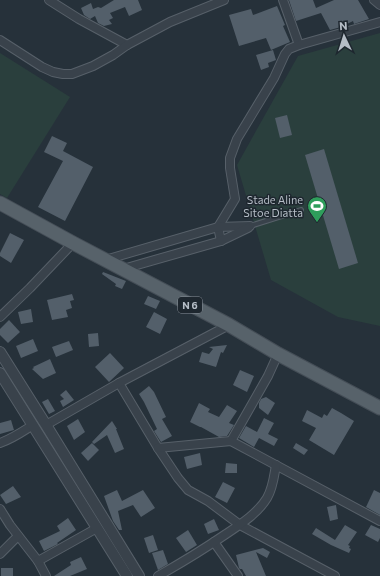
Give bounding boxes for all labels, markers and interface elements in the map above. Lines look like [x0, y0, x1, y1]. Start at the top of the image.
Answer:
north arrow [324, 16, 364, 56]
text: N [339, 19, 348, 32]
place label: Stade Aline Sitoe Diatta [243, 193, 303, 219]
sports icon: Stade Aline Sitoe Diatta [306, 195, 328, 223]
road number: N 6 [178, 297, 202, 313]

